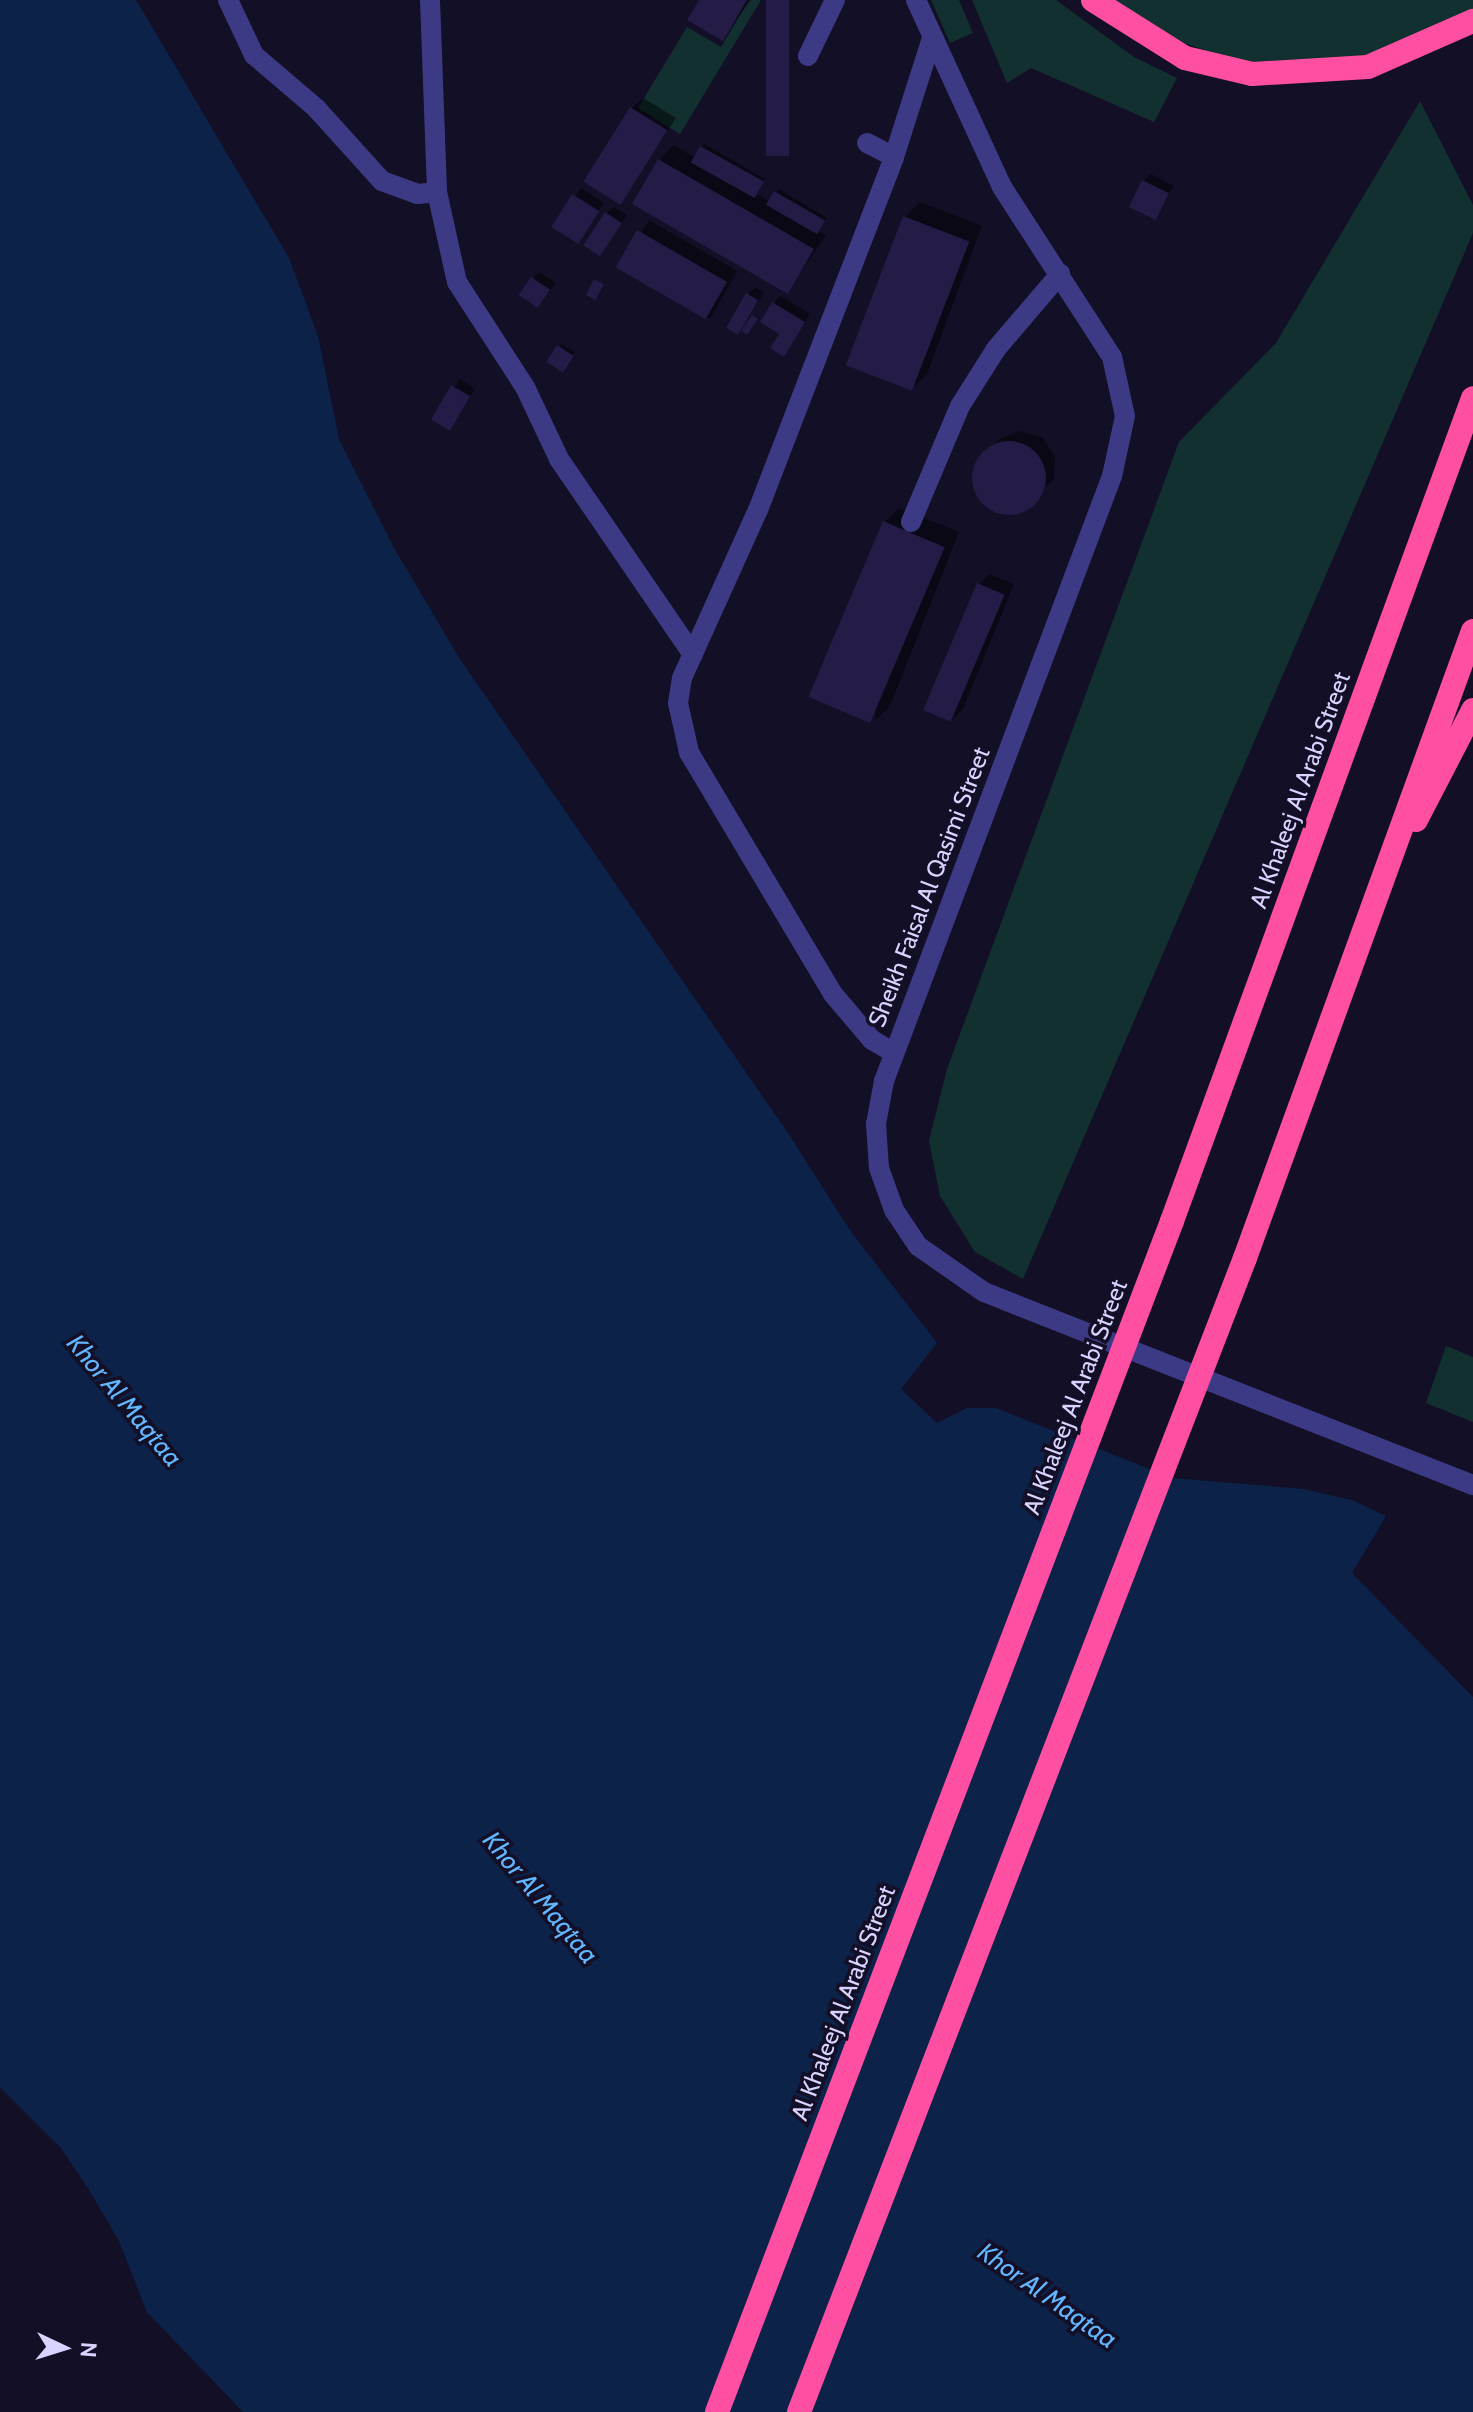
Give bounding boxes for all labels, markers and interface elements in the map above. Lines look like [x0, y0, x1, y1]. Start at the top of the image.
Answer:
street label: Al Khaleej Al Arabi Street [1244, 668, 1356, 912]
street label: Sheikh Faisal Al Qasimi Street [862, 743, 996, 1031]
street label: Al Khaleej Al Arabi Street [1017, 1275, 1133, 1519]
water label: Khor Al Maqtaa [60, 1329, 188, 1473]
water label: Khor Al Maqtaa [476, 1826, 604, 1970]
street label: Al Khaleej Al Arabi Street [785, 1881, 901, 2125]
water label: Khor Al Maqtaa [971, 2237, 1123, 2355]
north arrow [24, 2308, 104, 2388]
text: N [74, 2341, 102, 2358]

